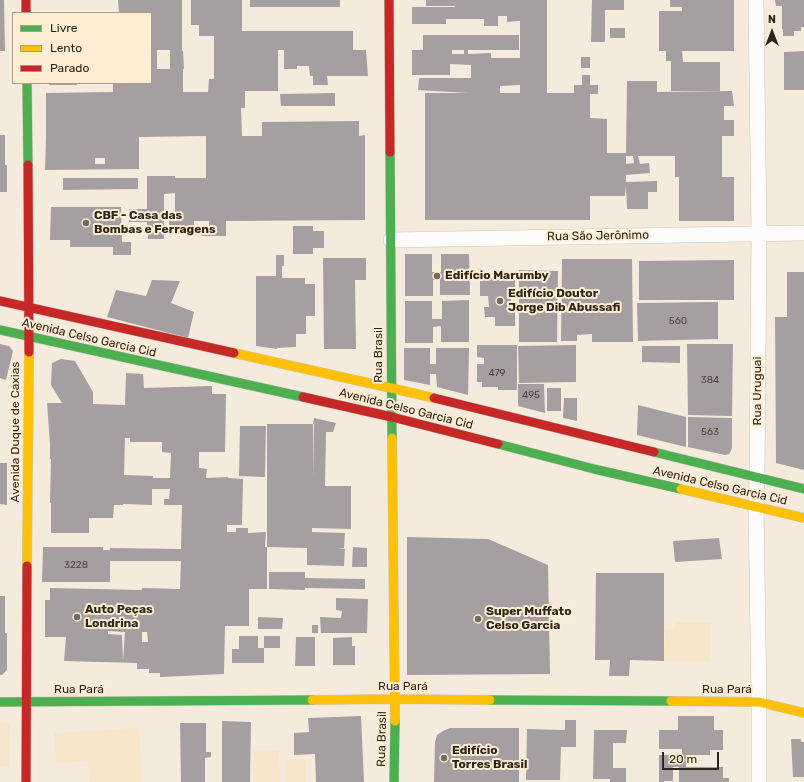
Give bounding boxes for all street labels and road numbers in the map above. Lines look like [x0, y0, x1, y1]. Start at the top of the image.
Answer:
street label: Rua São Jerônimo [547, 228, 649, 244]
street label: Avenida Celso Garcia Cid [20, 316, 158, 360]
street label: Rua Brasil [372, 327, 386, 383]
street label: Rua Uruguai [751, 357, 765, 425]
street label: Avenida Duque de Caxias [9, 362, 23, 502]
street label: Avenida Celso Garcia Cid [337, 385, 475, 433]
street label: Avenida Celso Garcia Cid [651, 464, 789, 508]
street label: Rua Pará [378, 680, 428, 694]
street label: Rua Pará [54, 683, 104, 697]
street label: Rua Pará [702, 683, 752, 697]
street label: Rua Brasil [374, 711, 390, 767]

